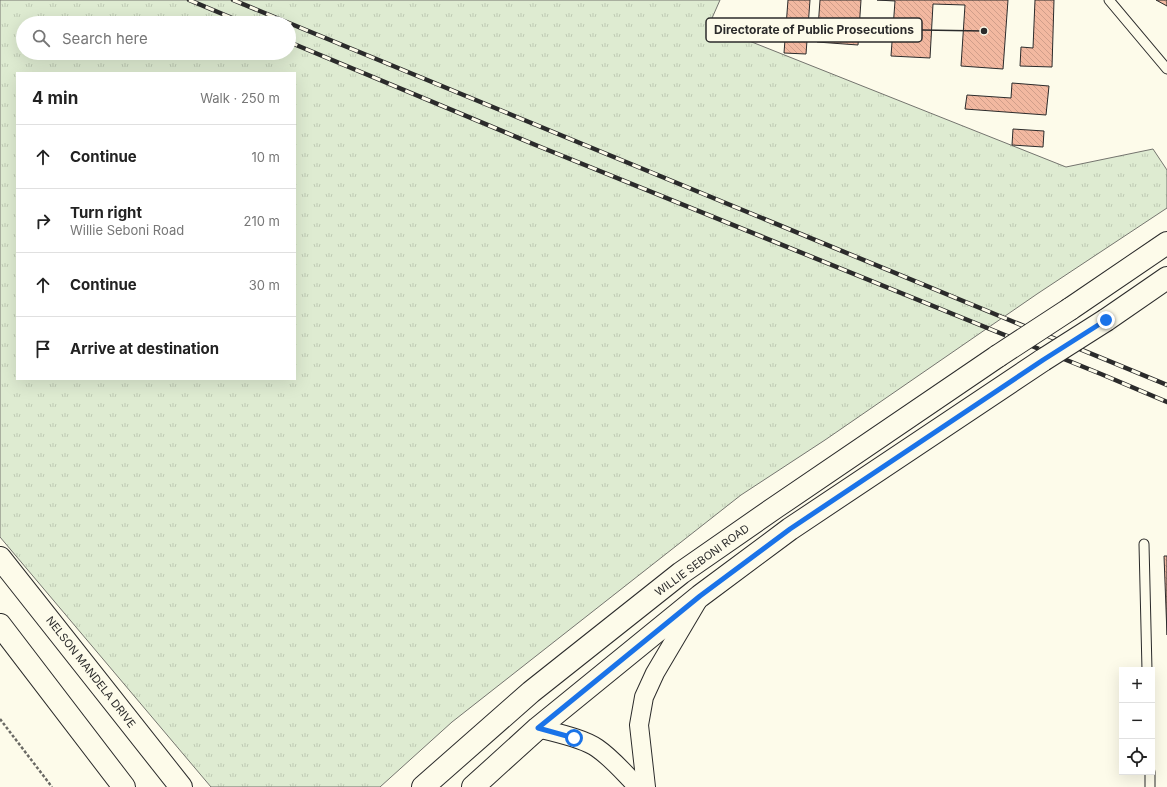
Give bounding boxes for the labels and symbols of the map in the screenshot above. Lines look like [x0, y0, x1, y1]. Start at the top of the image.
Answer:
callout: Directorate of Public Prosecutions [706, 18, 922, 42]
text: Directorate of Public Prosecutions [714, 22, 914, 37]
route end [1097, 311, 1115, 329]
street label: WILLIE SEBONI ROAD [652, 521, 752, 599]
street label: NELSON MANDELA DRIVE [43, 614, 139, 730]
route start [565, 729, 583, 747]

